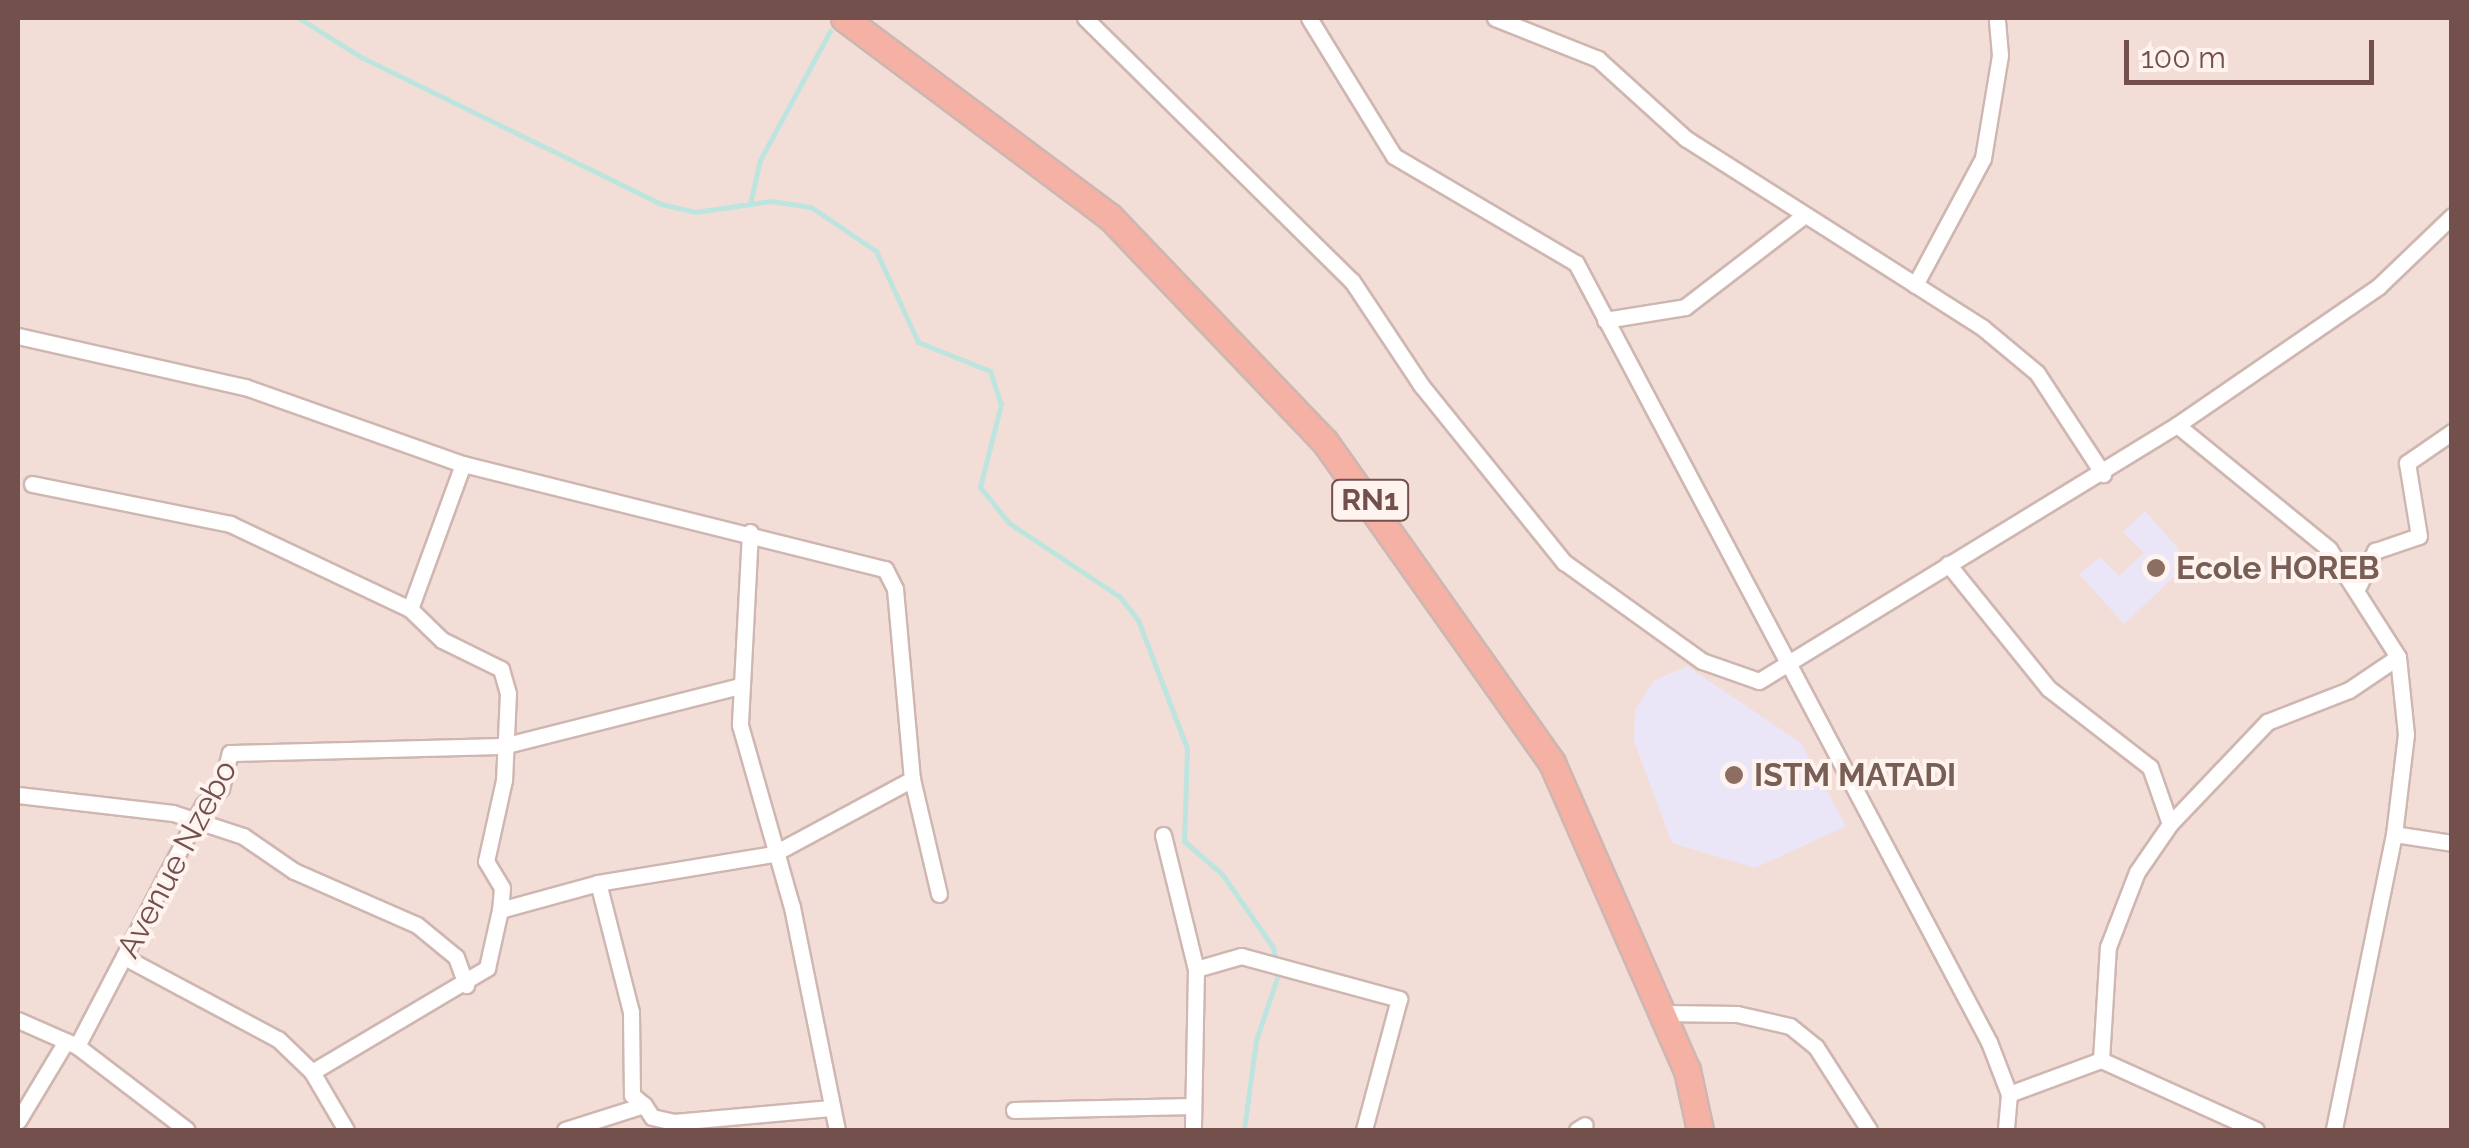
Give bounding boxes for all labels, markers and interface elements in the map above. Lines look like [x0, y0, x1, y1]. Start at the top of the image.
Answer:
scale bar [2129, 20, 2379, 82]
text: 100 m [2141, 40, 2226, 75]
road number: RN1 [1330, 475, 1410, 525]
place label: Ecole HOREB [2176, 549, 2379, 587]
marker: Ecole HOREB [2145, 557, 2167, 579]
street label: Avenue Nzebo [109, 754, 245, 964]
place label: ISTM MATADI [1754, 756, 1956, 794]
marker: ISTM MATADI [1723, 764, 1745, 786]

